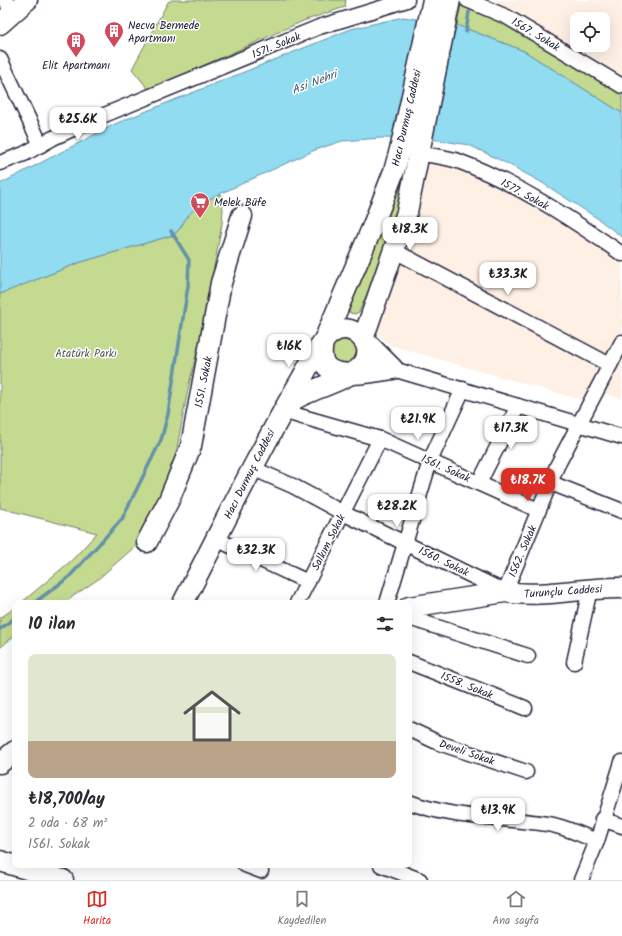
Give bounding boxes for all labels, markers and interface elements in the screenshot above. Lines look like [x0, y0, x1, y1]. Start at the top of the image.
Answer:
map controls [570, 12, 610, 52]
button: locate [570, 12, 610, 52]
street label: 1567. Sokak [508, 13, 564, 57]
place label: Necva Bermede Apartmanı [128, 17, 199, 48]
building icon: Necva Bermede Apartmanı [103, 20, 125, 48]
street label: 1571. Sokak [249, 28, 304, 64]
building icon: Elit Apartmanı [65, 30, 87, 58]
place label: Elit Apartmanı [42, 57, 110, 75]
water label: Asi Nehri [289, 64, 342, 100]
street label: Hacı Durmuş Caddesi [387, 68, 427, 168]
pin: ₺25.6K [45, 107, 111, 141]
text: ₺25.6K [58, 109, 98, 130]
street label: 1577. Sokak [497, 174, 553, 216]
supermarket icon: Melek Büfe [189, 191, 211, 219]
place label: Melek Büfe [214, 194, 266, 212]
pin: ₺18.3K [377, 217, 443, 251]
text: ₺18.3K [392, 219, 428, 240]
pin: ₺33.3K [475, 262, 541, 296]
text: ₺33.3K [488, 264, 528, 285]
pin: ₺16K [265, 334, 313, 368]
text: ₺16K [276, 336, 302, 357]
park label: Atatürk Parkı [55, 345, 117, 363]
street label: 1551. Sokak [190, 354, 218, 409]
pin: ₺21.9K [385, 407, 451, 441]
text: ₺21.9K [400, 409, 436, 430]
pin: ₺17.3K [478, 416, 544, 450]
text: ₺17.3K [493, 418, 529, 439]
street label: Hacı Durmuş Caddesi [219, 426, 281, 523]
street label: 1561. Sokak [418, 450, 474, 488]
pin: ₺18.7K [495, 468, 561, 502]
text: ₺18.7K [510, 470, 546, 491]
pin: ₺28.2K [364, 494, 430, 528]
text: ₺28.2K [377, 496, 417, 517]
street label: Salkım Sokak [307, 510, 351, 574]
street label: 1562. Sokak [504, 522, 542, 580]
pin: ₺32.3K [223, 538, 289, 572]
text: ₺32.3K [236, 540, 276, 561]
street label: 1560. Sokak [415, 542, 473, 582]
street label: Turunçlu Caddesi [523, 580, 603, 604]
text: 10 ilan [28, 611, 75, 638]
icon: filters [374, 613, 396, 635]
street label: 1558. Sokak [438, 667, 496, 705]
icon: home [176, 680, 248, 752]
street label: Develi Sokak [436, 735, 498, 771]
text: ₺18,700/ay [28, 786, 105, 813]
pin: ₺13.9K [465, 798, 531, 832]
text: ₺13.9K [480, 800, 516, 821]
text: 2 oda · 68 m² [28, 813, 107, 834]
text: 1561. Sokak [28, 834, 90, 855]
tab: Harita [83, 888, 111, 930]
tab: Kaydedilen [277, 888, 326, 930]
tab: Ana sayfa [492, 888, 539, 930]

